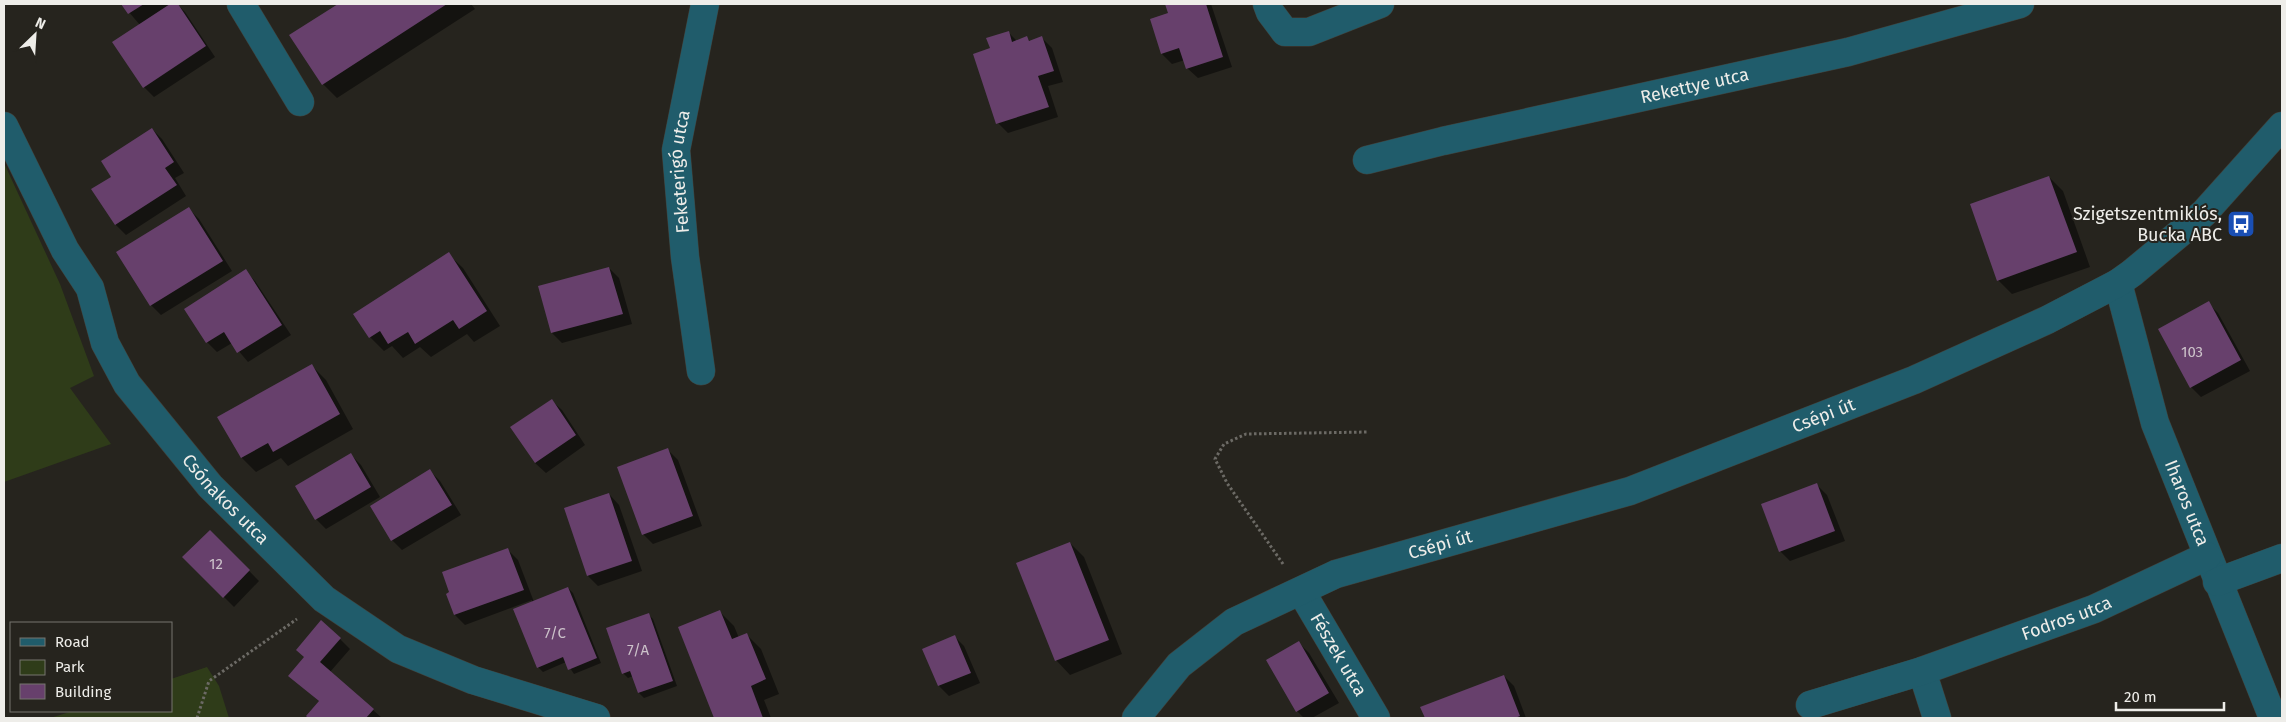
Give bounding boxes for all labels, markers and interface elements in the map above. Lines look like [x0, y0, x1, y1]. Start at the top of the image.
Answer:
north arrow [10, 10, 60, 60]
text: N [32, 14, 48, 33]
street label: Rekettye utca [1638, 63, 1751, 108]
street label: Feketerigó utca [665, 108, 695, 234]
place label: Szigetszentmiklós, Bucka ABC [2073, 203, 2222, 246]
bus stop icon: Szigetszentmiklós, Bucka ABC [2226, 209, 2256, 239]
house number: 103 [2181, 343, 2203, 361]
street label: Csépi út [1789, 393, 1858, 438]
street label: Csónakos utca [177, 449, 274, 549]
street label: Iharos utca [2160, 457, 2214, 549]
street label: Csépi út [1406, 525, 1475, 564]
house number: 12 [209, 555, 223, 573]
street label: Fodros utca [2019, 591, 2115, 645]
street label: Fészek utca [1306, 609, 1372, 700]
legend [10, 622, 172, 712]
house number: 7/C [544, 624, 567, 642]
text: Road [55, 633, 90, 651]
house number: 7/A [627, 641, 649, 659]
text: Park [55, 658, 85, 676]
scale bar [2116, 680, 2224, 712]
text: Building [55, 683, 111, 701]
text: 20 m [2124, 688, 2157, 706]

